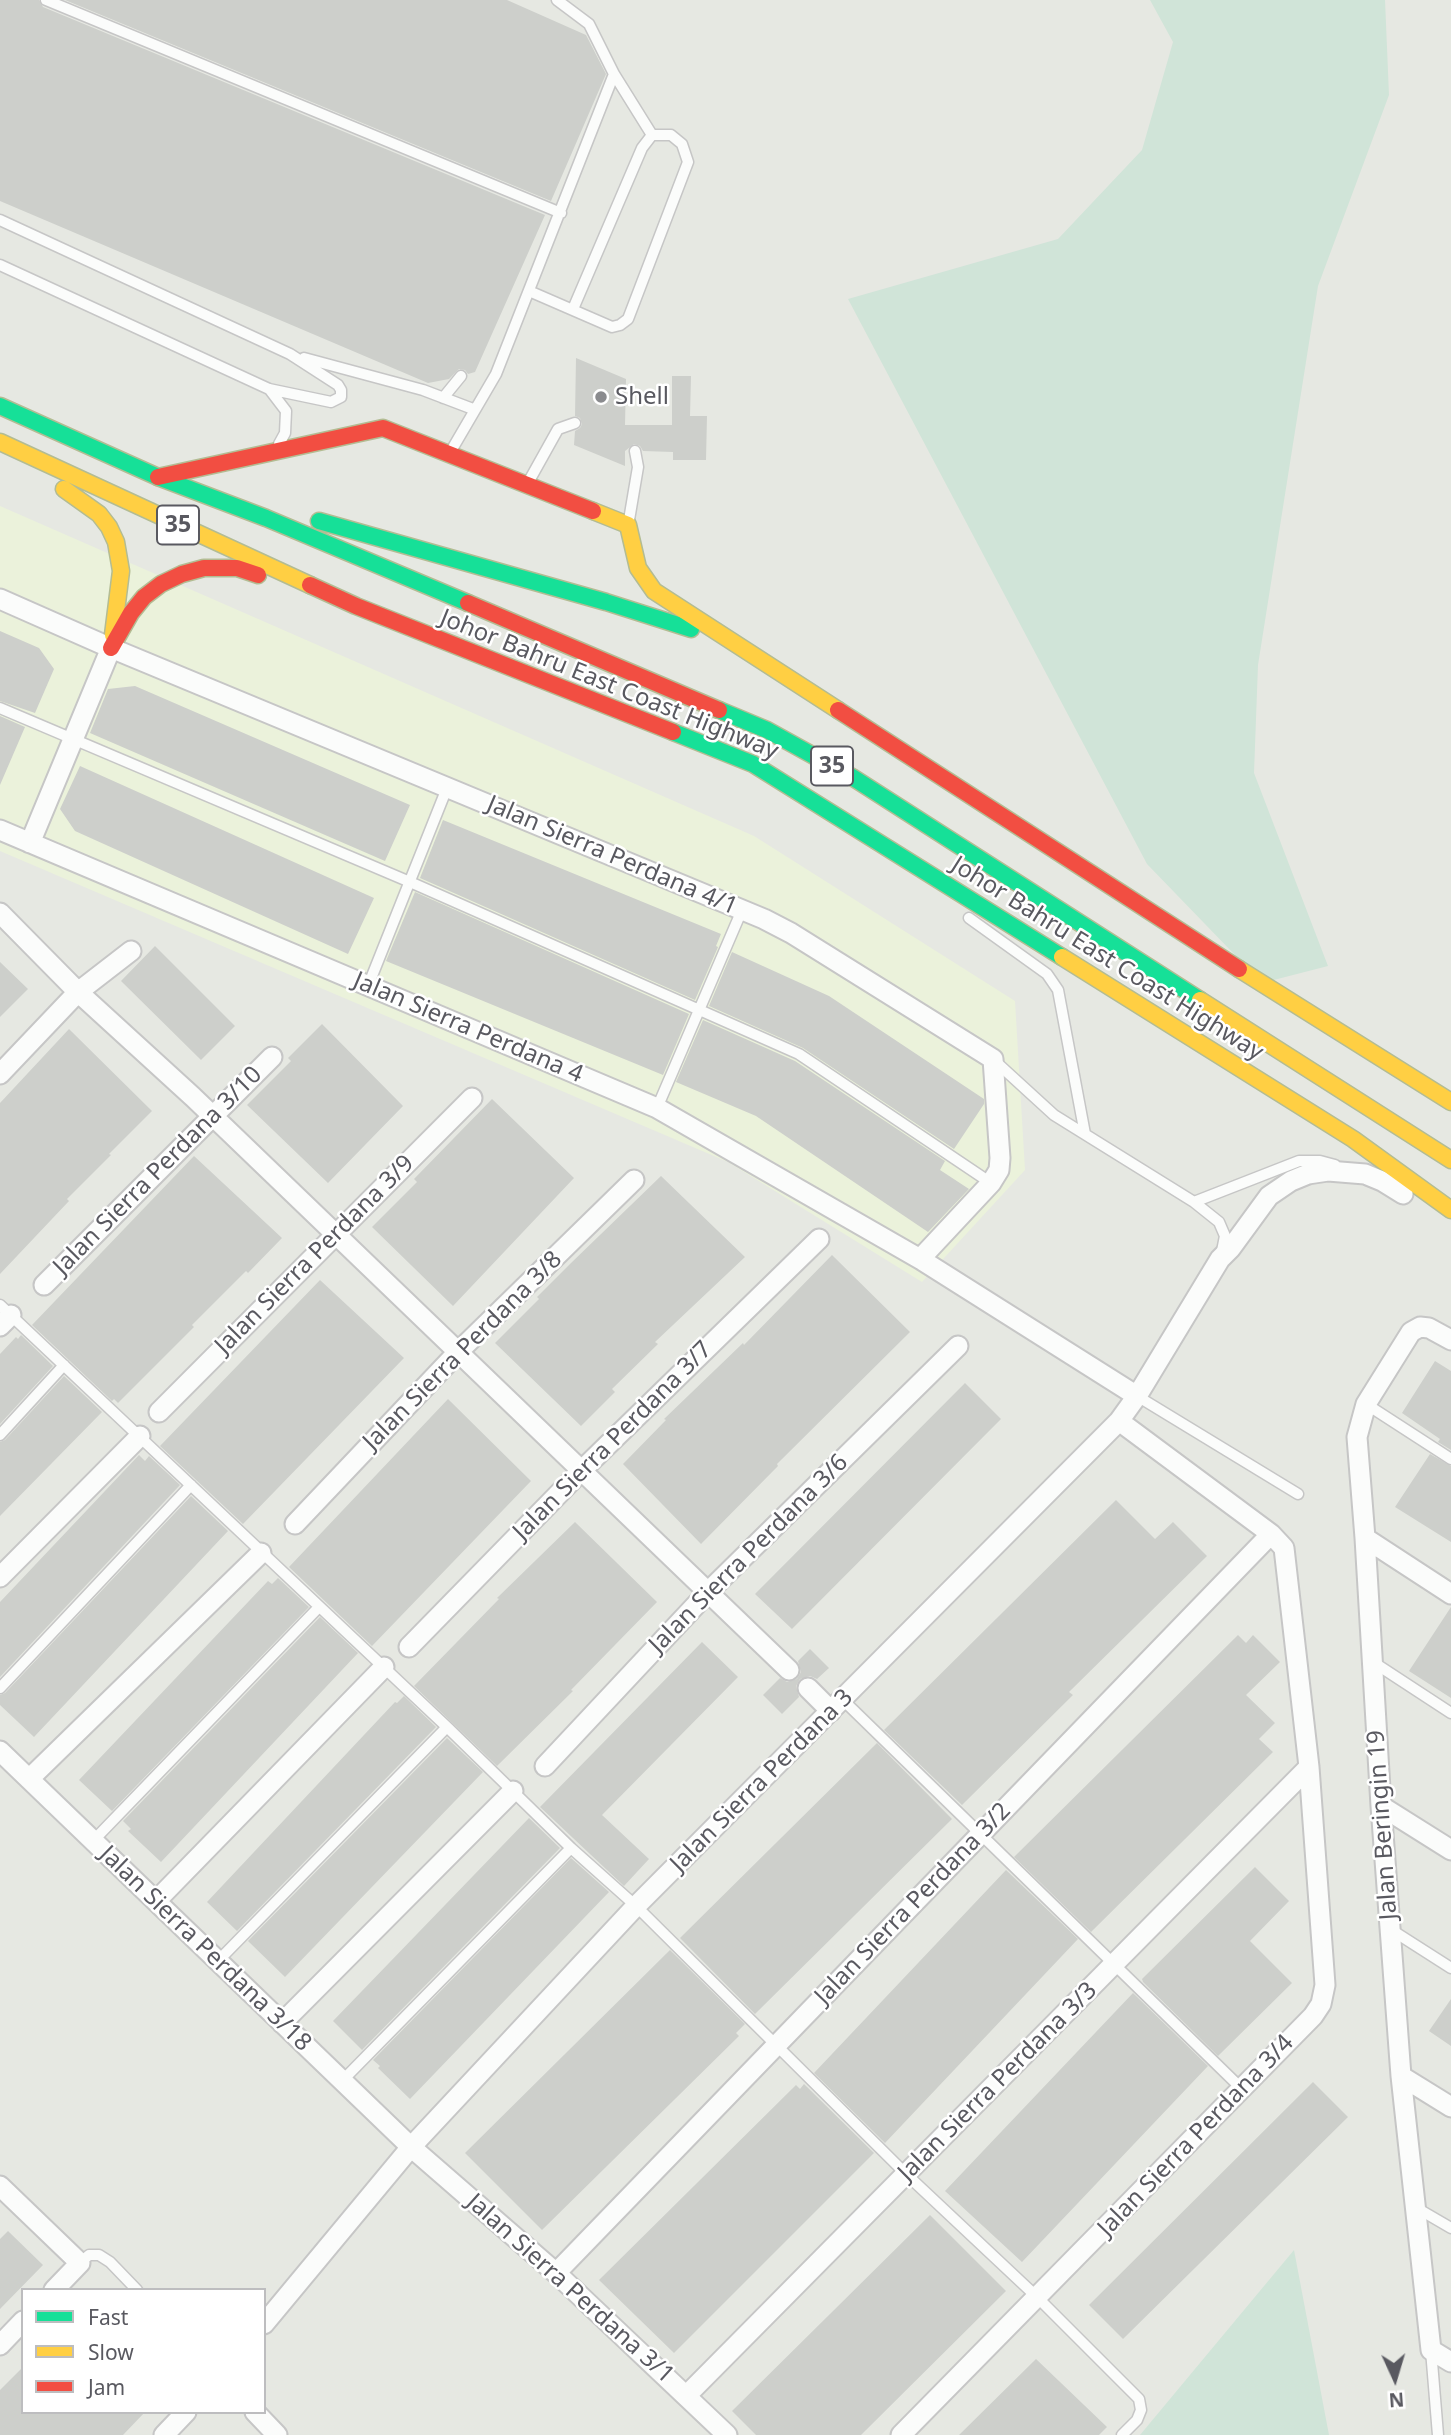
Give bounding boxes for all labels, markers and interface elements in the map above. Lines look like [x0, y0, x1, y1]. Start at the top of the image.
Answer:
place label: Shell [615, 383, 669, 411]
marker: Shell [593, 389, 609, 405]
road number: 35 [157, 505, 199, 544]
street label: Johor Bahru East Coast Highway [436, 604, 782, 766]
road number: 35 [811, 746, 853, 786]
street label: Jalan Sierra Perdana 4/1 [482, 790, 742, 922]
street label: Johor Bahru East Coast Highway [946, 851, 1268, 1067]
street label: Jalan Sierra Perdana 4 [349, 967, 587, 1089]
street label: Jalan Sierra Perdana 3/10 [48, 1061, 268, 1281]
street label: Jalan Sierra Perdana 3/9 [210, 1150, 420, 1360]
street label: Jalan Sierra Perdana 3/8 [358, 1246, 568, 1456]
street label: Jalan Sierra Perdana 3/7 [508, 1336, 718, 1546]
street label: Jalan Sierra Perdana 3/6 [644, 1449, 854, 1659]
street label: Jalan Sierra Perdana 3 [665, 1684, 859, 1878]
street label: Jalan Beringin 19 [1362, 1729, 1404, 1921]
street label: Jalan Sierra Perdana 3/2 [809, 1797, 1017, 2011]
street label: Jalan Sierra Perdana 3/18 [93, 1840, 317, 2058]
street label: Jalan Sierra Perdana 3/3 [893, 1977, 1103, 2187]
street label: Jalan Sierra Perdana 3/4 [1092, 2029, 1300, 2243]
street label: Jalan Sierra Perdana 3/1 [460, 2188, 680, 2390]
legend [21, 2288, 266, 2414]
text: Fast [88, 2303, 128, 2331]
text: Slow [88, 2338, 134, 2366]
north arrow [1360, 2344, 1430, 2414]
text: Jam [88, 2373, 125, 2401]
text: N [1388, 2386, 1405, 2413]

